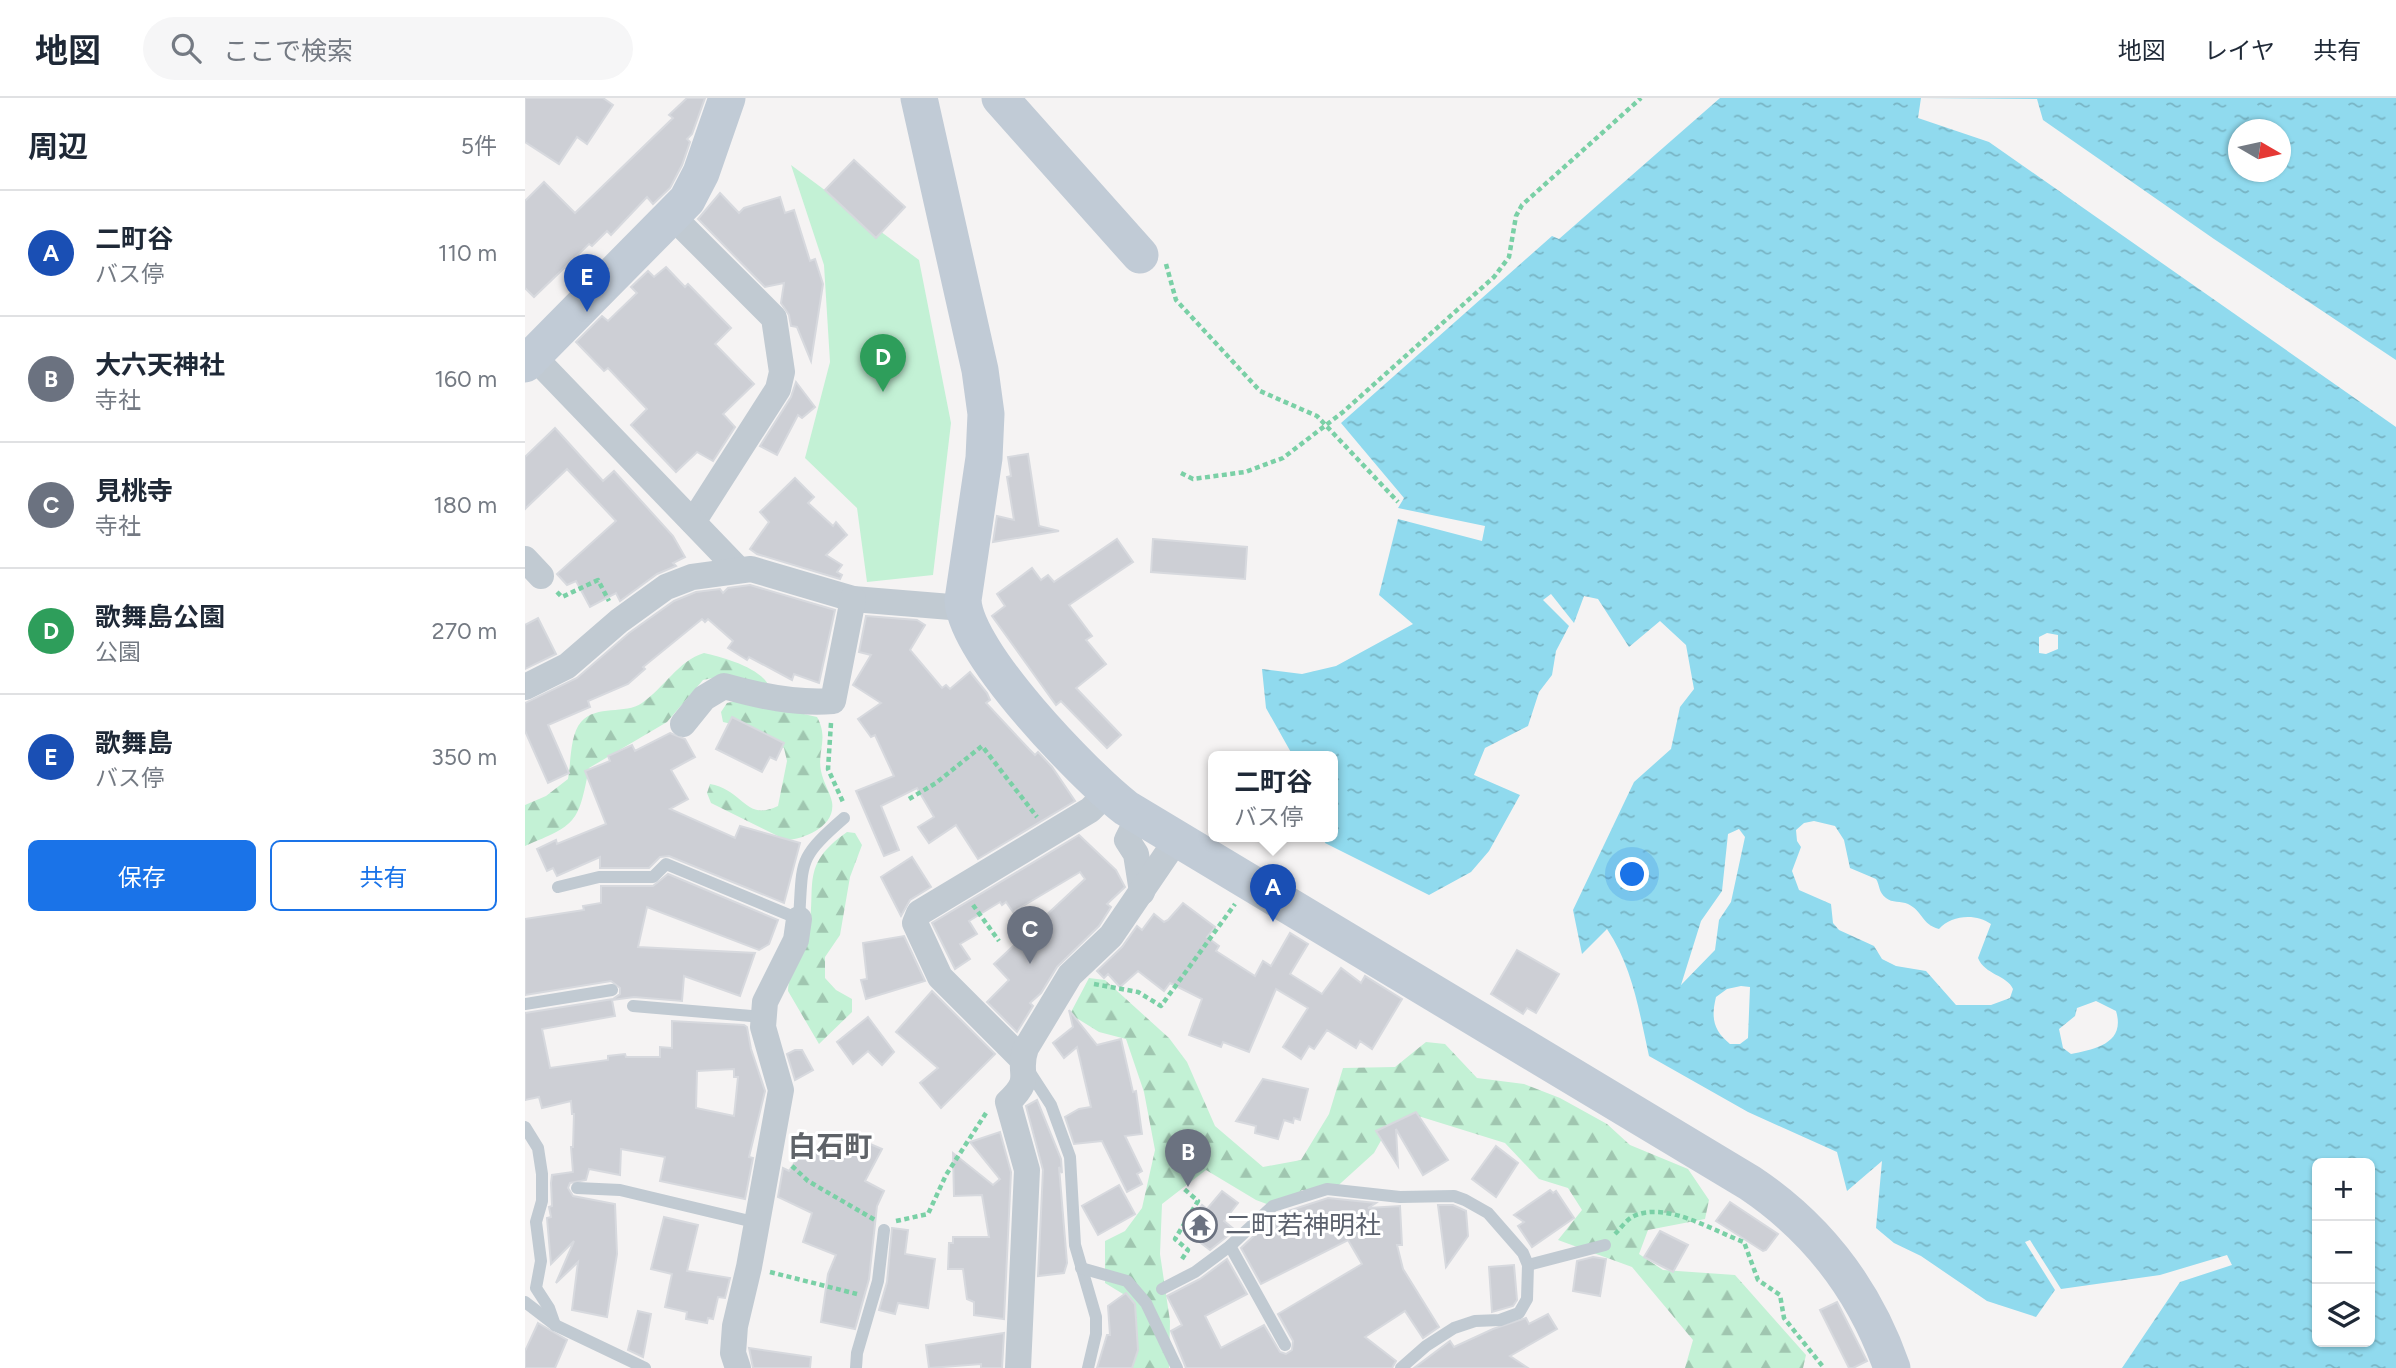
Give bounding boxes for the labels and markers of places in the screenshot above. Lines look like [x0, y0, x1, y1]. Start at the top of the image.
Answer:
pin: E [564, 254, 610, 312]
pin: D [860, 334, 906, 392]
pin: A [1250, 864, 1296, 922]
pin: C [1007, 906, 1053, 964]
pin: B [1165, 1129, 1211, 1187]
temple icon: 二町若神明社 [1181, 1206, 1219, 1244]
place label: 二町若神明社 [1225, 1209, 1381, 1241]

